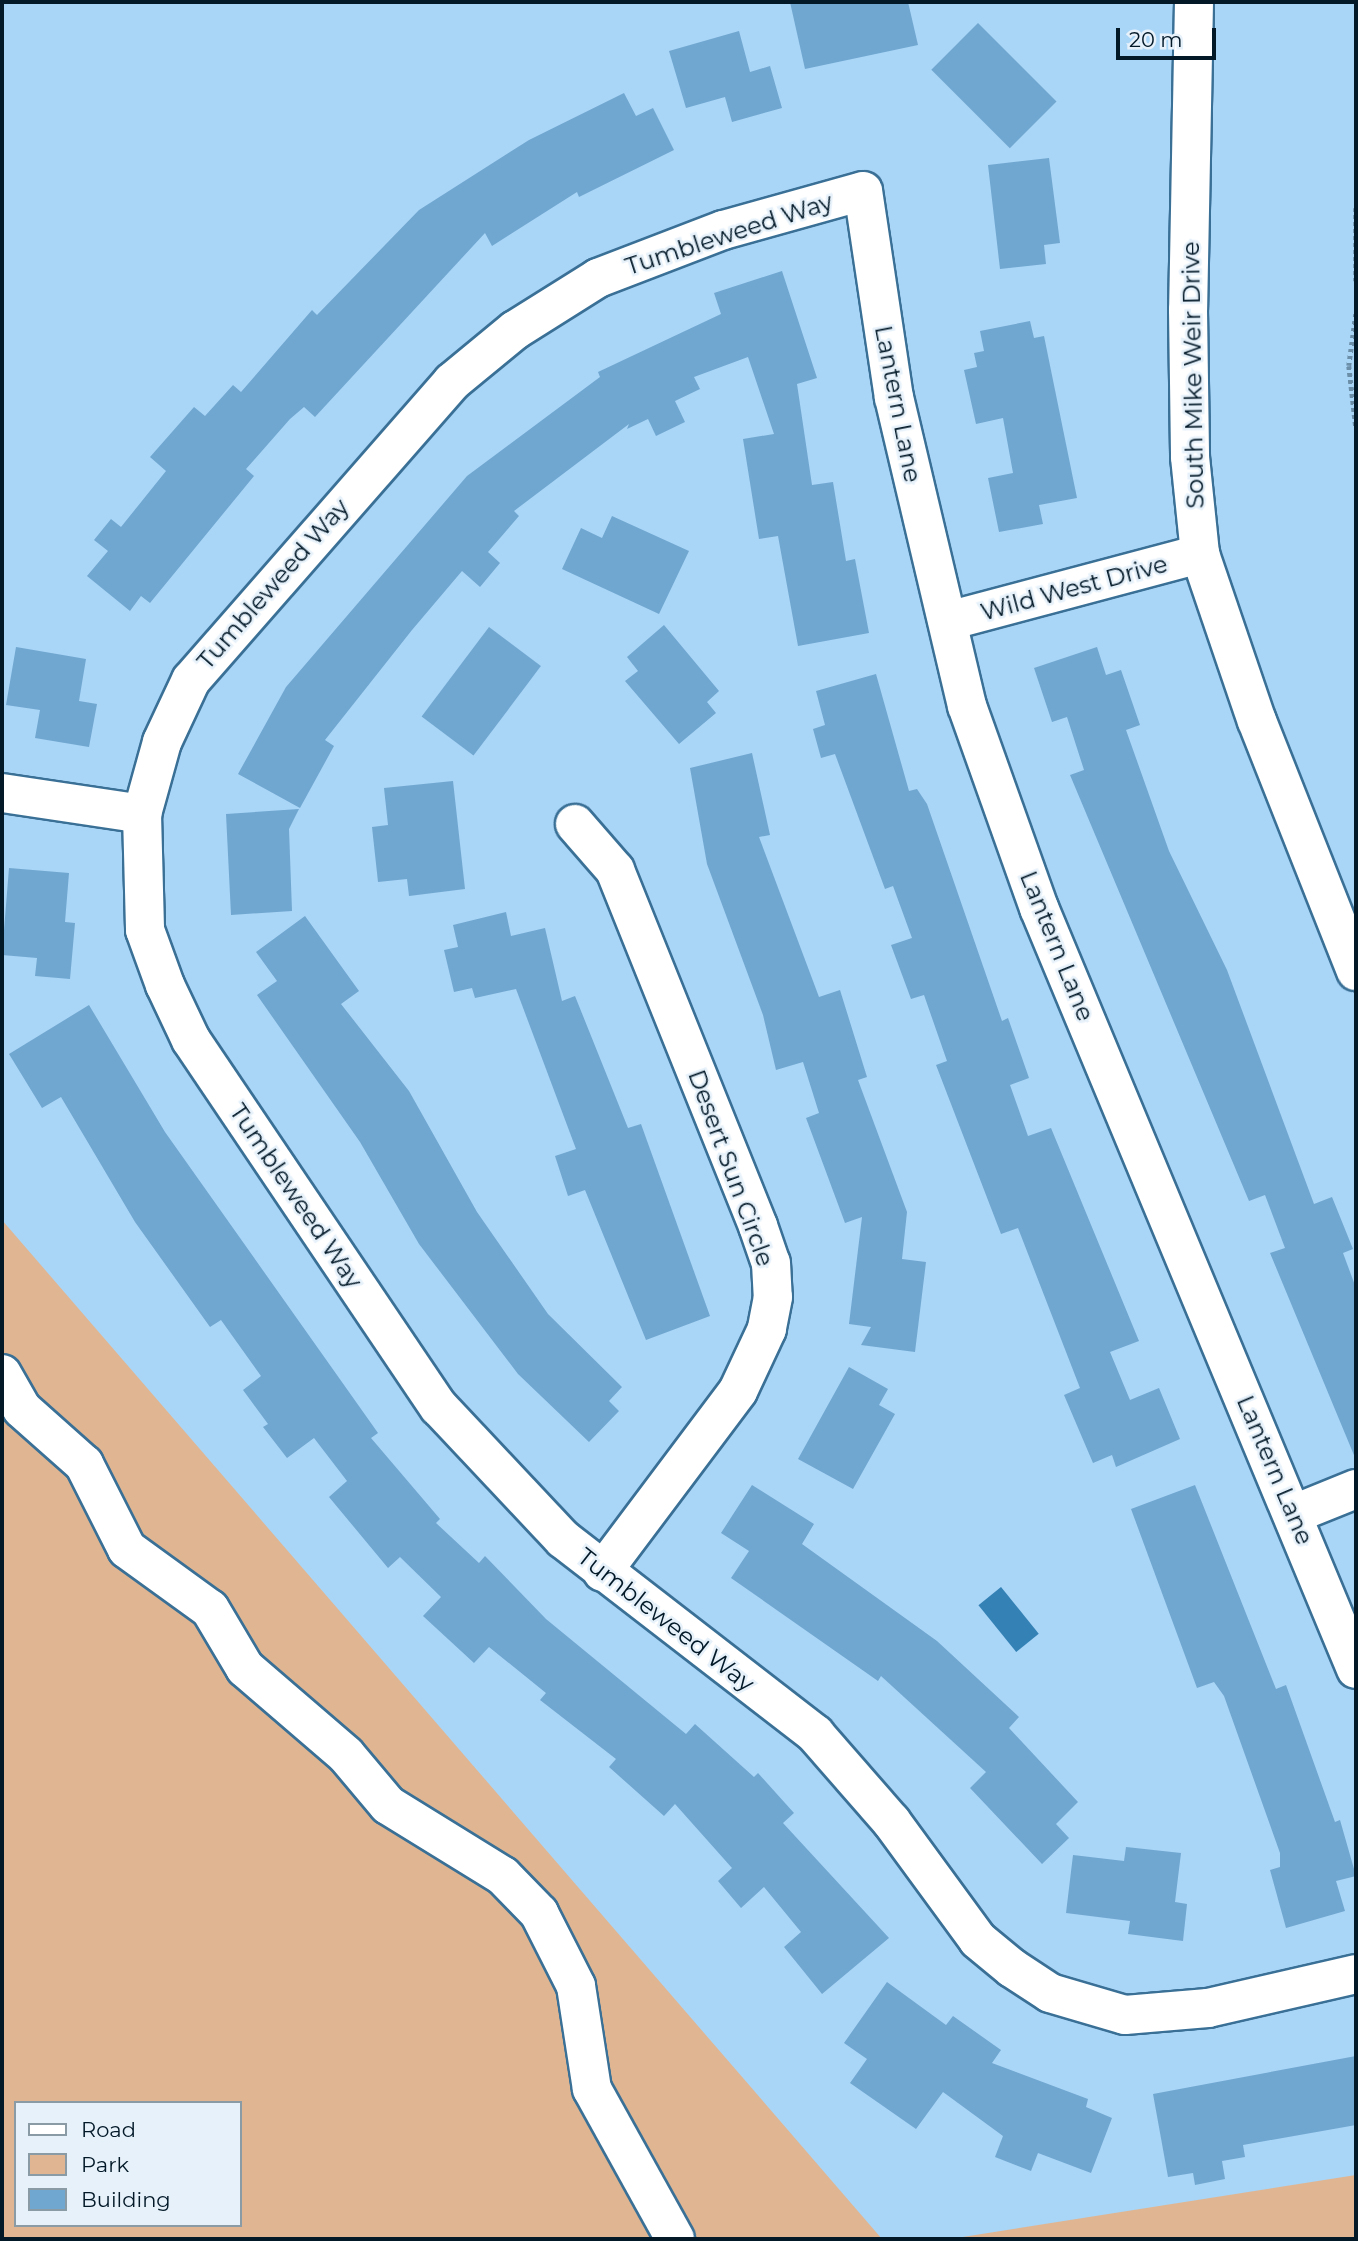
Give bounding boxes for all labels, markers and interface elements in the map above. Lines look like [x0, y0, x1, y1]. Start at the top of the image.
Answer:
scale bar [1120, 14, 1220, 58]
text: 20 m [1129, 27, 1183, 52]
street label: Tumbleweed Way [622, 187, 836, 281]
street label: South Mike Weir Drive [1176, 241, 1210, 509]
street label: Lantern Lane [869, 323, 927, 485]
street label: Tumbleweed Way [191, 493, 355, 675]
street label: Wild West Drive [977, 549, 1171, 627]
street label: Lantern Lane [1014, 867, 1100, 1025]
street label: Desert Sun Circle [682, 1066, 780, 1270]
street label: Tumbleweed Way [224, 1098, 368, 1294]
street label: Lantern Lane [1231, 1391, 1319, 1549]
street label: Tumbleweed Way [572, 1542, 760, 1698]
legend [14, 2101, 242, 2227]
text: Road [81, 2117, 136, 2142]
text: Park [81, 2152, 129, 2177]
text: Building [81, 2187, 171, 2212]

